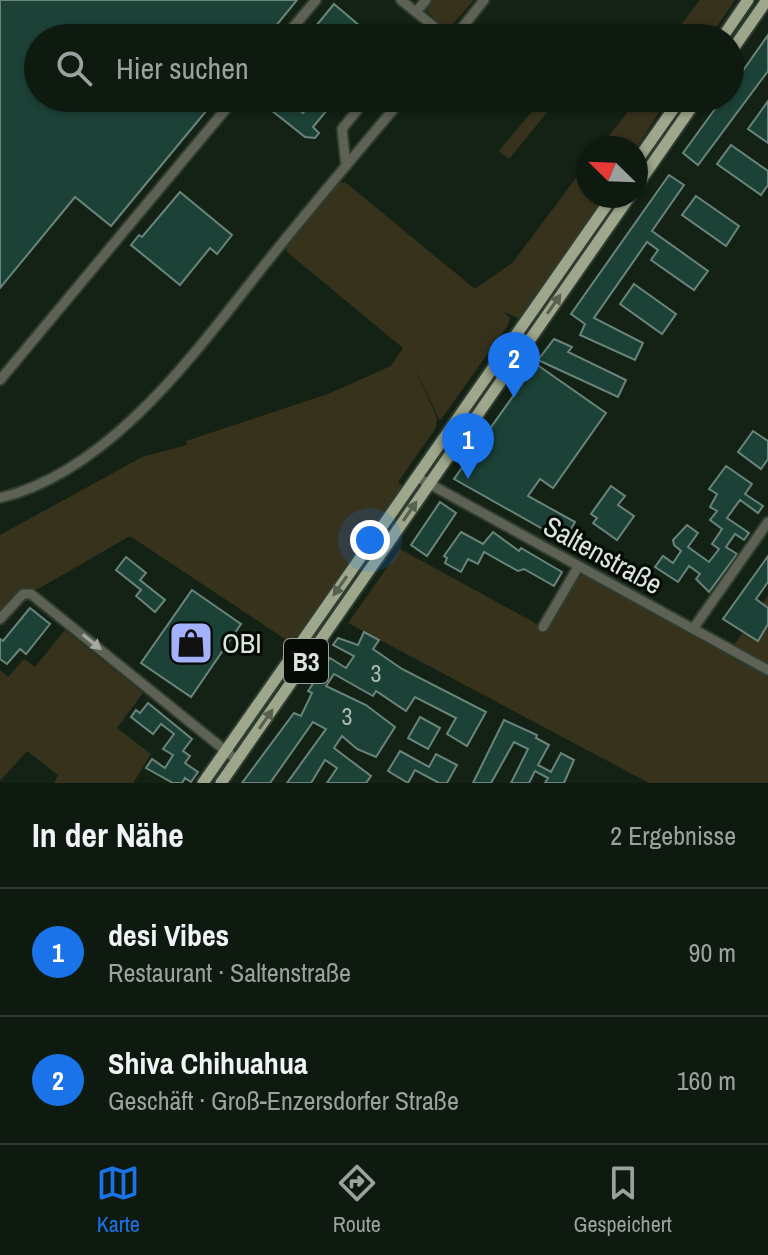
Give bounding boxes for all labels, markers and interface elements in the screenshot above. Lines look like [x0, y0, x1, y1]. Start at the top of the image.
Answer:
search box [24, 24, 744, 112]
icon: search [52, 46, 96, 90]
text: Hier suchen [116, 48, 249, 88]
north arrow [576, 136, 648, 208]
one-way arrow [546, 294, 561, 315]
pin: 2 [488, 332, 540, 398]
pin: 1 [442, 413, 494, 479]
one-way arrow [402, 501, 417, 522]
street label: Saltenstraße [537, 507, 669, 603]
your location [350, 520, 390, 560]
one-way arrow [333, 576, 349, 597]
shop icon: OBI [167, 619, 215, 667]
place label: OBI [222, 624, 262, 662]
one-way arrow [82, 633, 102, 650]
road number: B3 [284, 639, 328, 683]
house number: 3 [371, 657, 381, 689]
house number: 3 [342, 700, 352, 732]
one-way arrow [258, 708, 273, 729]
text: In der Nähe [32, 812, 184, 858]
text: 2 Ergebnisse [610, 818, 736, 853]
text: desi Vibes [108, 915, 229, 955]
text: 1 [52, 935, 64, 970]
text: 90 m [689, 935, 736, 970]
text: Restaurant · Saltenstraße [108, 955, 351, 990]
text: Shiva Chihuahua [108, 1043, 308, 1083]
text: 2 [52, 1063, 64, 1098]
text: 160 m [677, 1063, 736, 1098]
text: Geschäft · Groß-Enzersdorfer Straße [108, 1083, 459, 1118]
tab: Karte [96, 1161, 140, 1239]
tab: Route [333, 1161, 381, 1239]
tab: Gespeichert [573, 1161, 672, 1239]

